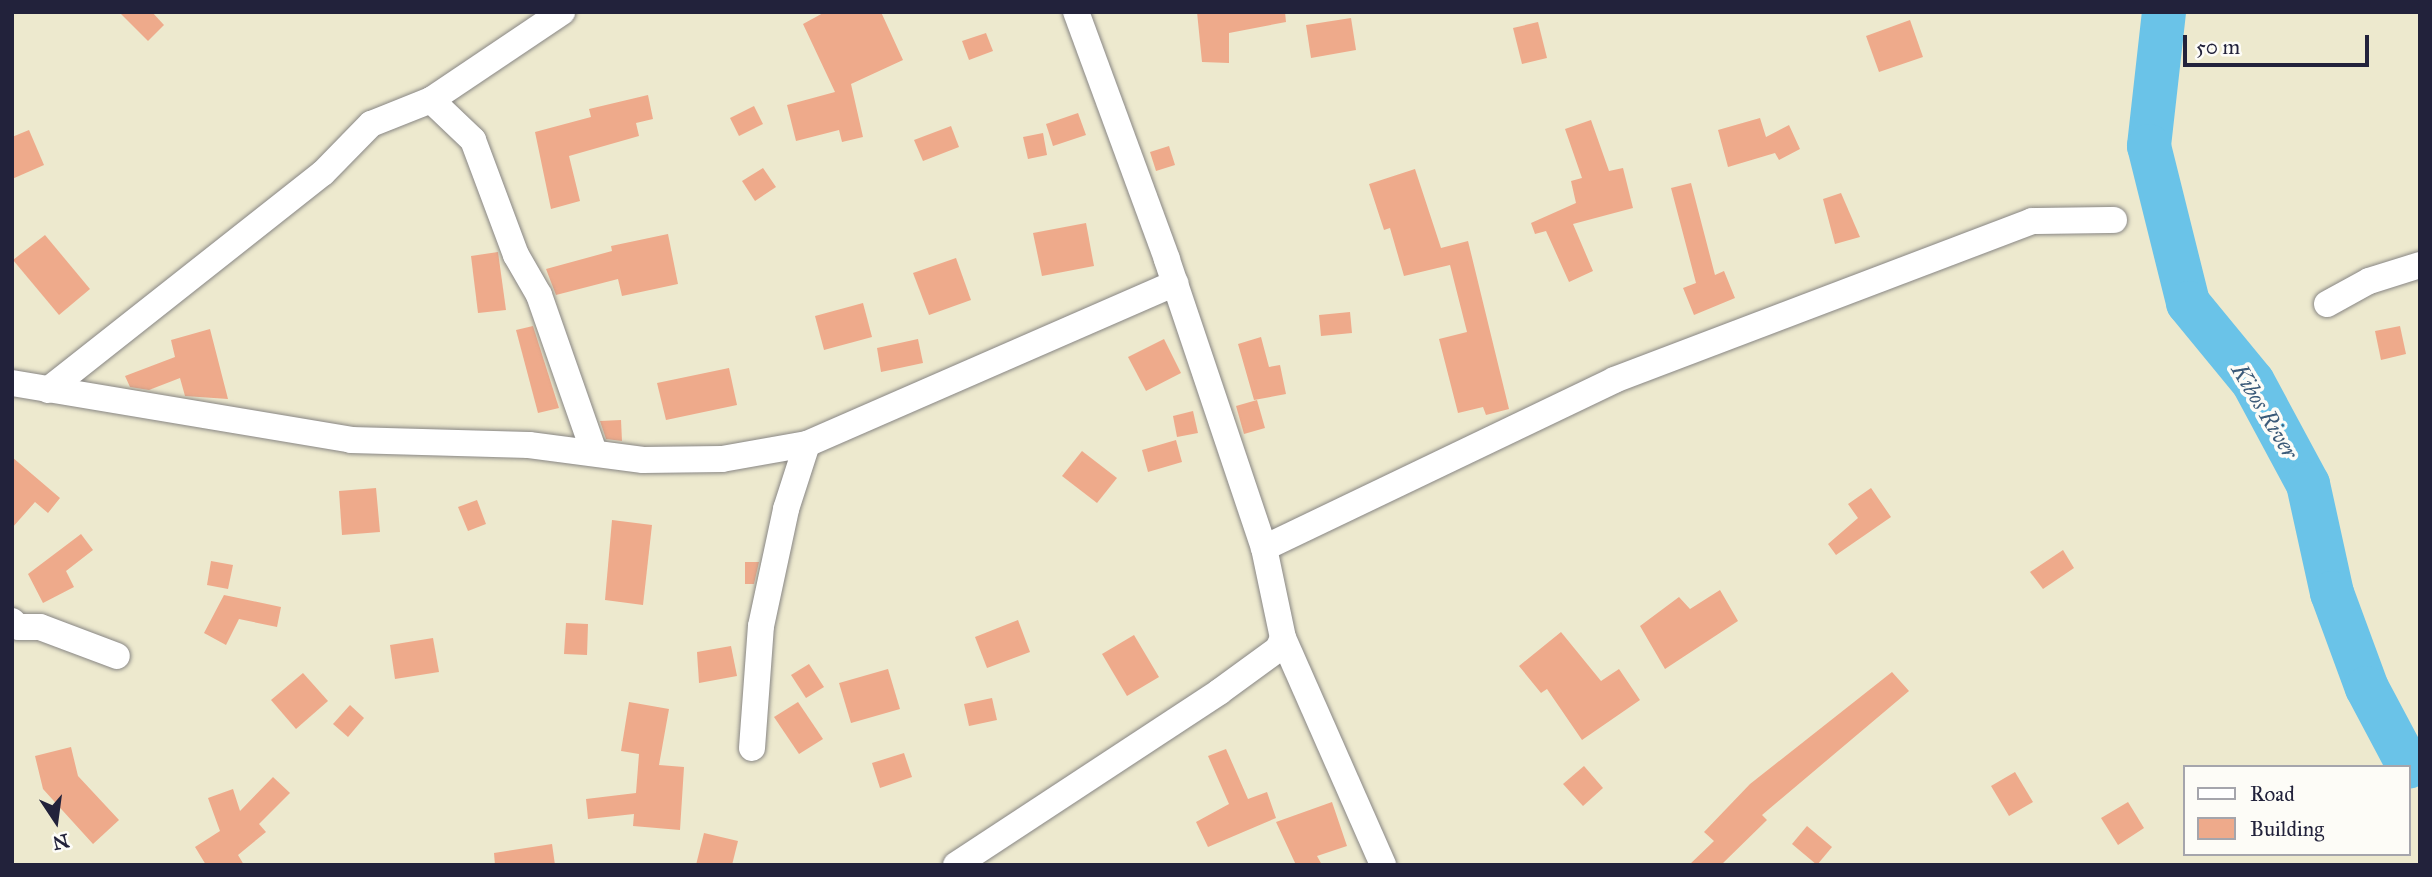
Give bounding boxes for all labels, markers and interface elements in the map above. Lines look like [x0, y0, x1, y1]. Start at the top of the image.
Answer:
scale bar [2187, 21, 2372, 65]
text: 50 m [2196, 34, 2240, 60]
water label: Kibos River [2226, 358, 2304, 464]
legend [2184, 765, 2411, 856]
text: Road [2250, 781, 2295, 807]
north arrow [21, 786, 91, 856]
text: Building [2250, 816, 2324, 842]
text: N [50, 829, 71, 855]

